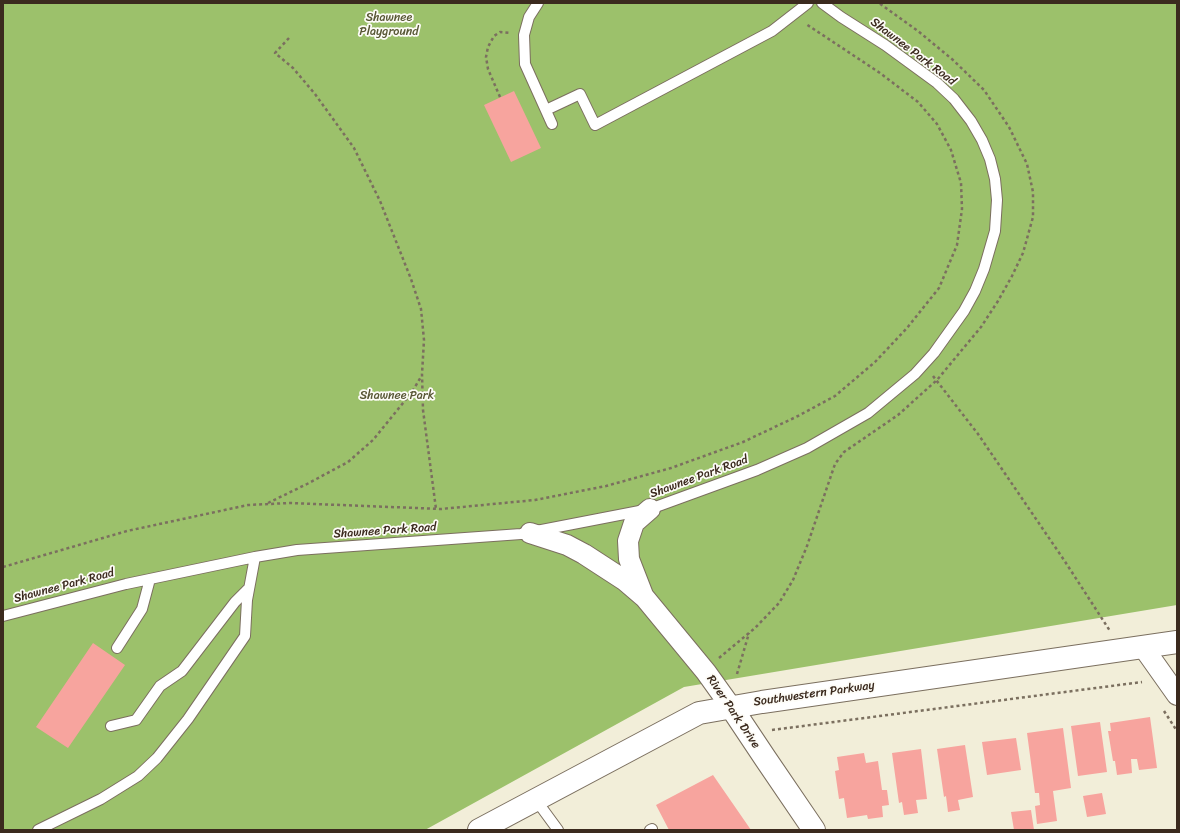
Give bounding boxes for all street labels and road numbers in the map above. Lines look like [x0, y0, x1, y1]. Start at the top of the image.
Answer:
street label: Shawnee Park Road [867, 15, 959, 89]
street label: Shawnee Park Road [648, 453, 750, 501]
street label: Shawnee Park Road [333, 520, 437, 542]
street label: Shawnee Park Road [12, 566, 116, 606]
street label: River Park Drive [703, 673, 763, 751]
street label: Southwestern Parkway [752, 678, 876, 710]

